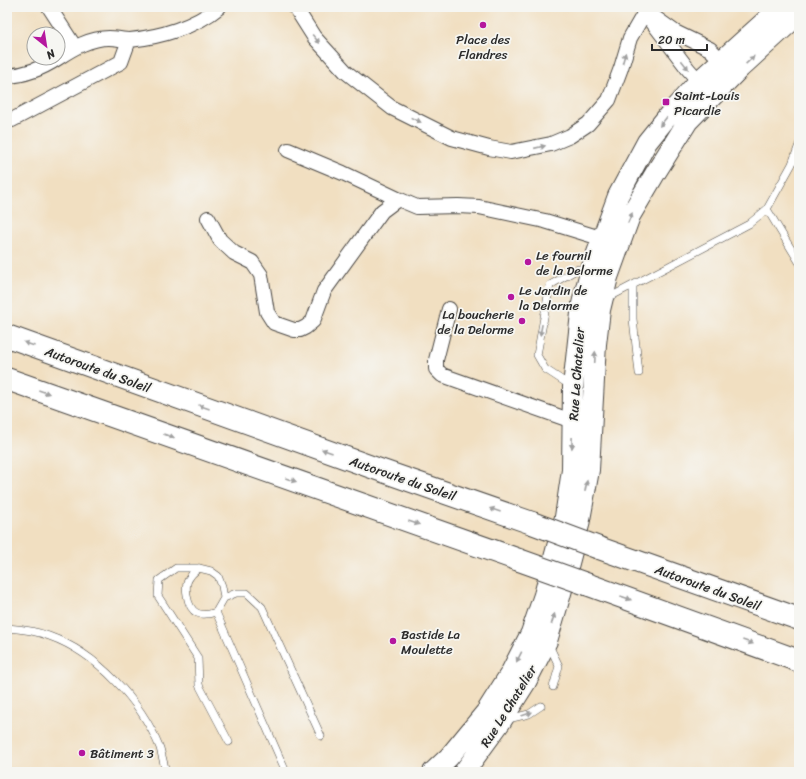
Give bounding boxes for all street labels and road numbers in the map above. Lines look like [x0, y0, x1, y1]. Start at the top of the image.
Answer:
street label: Rue Le Chatelier [562, 326, 591, 421]
street label: Autoroute du Soleil [41, 339, 154, 399]
street label: Autoroute du Soleil [345, 449, 460, 508]
street label: Autoroute du Soleil [651, 557, 764, 617]
street label: Rue Le Chatelier [474, 660, 543, 752]

